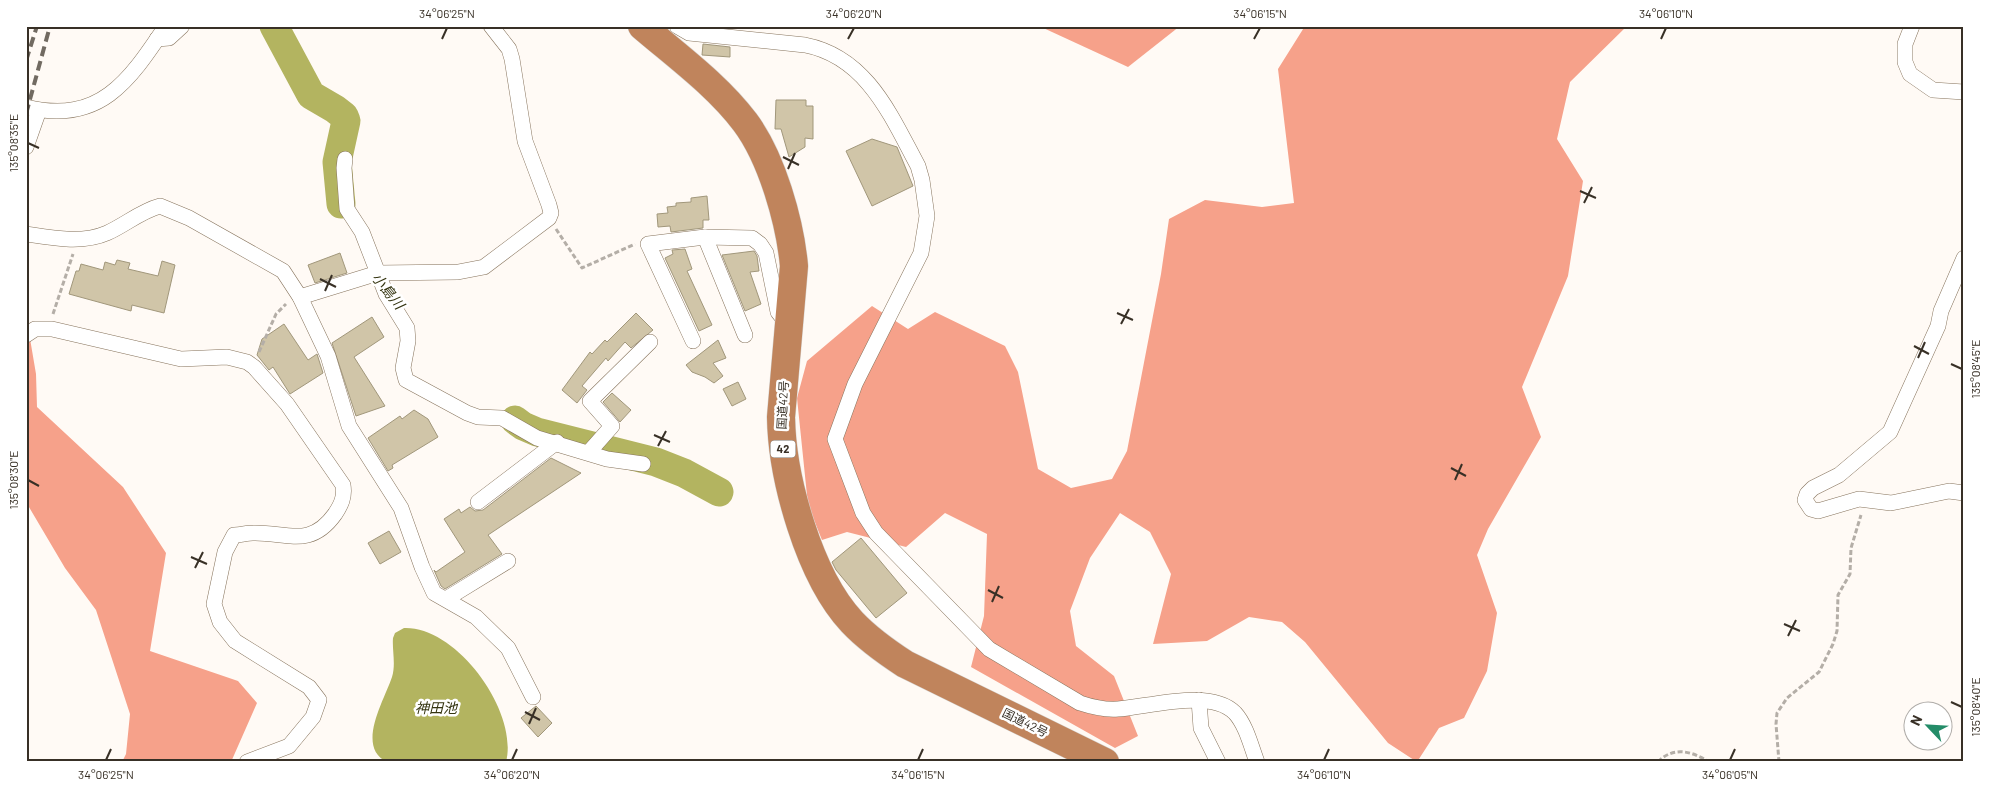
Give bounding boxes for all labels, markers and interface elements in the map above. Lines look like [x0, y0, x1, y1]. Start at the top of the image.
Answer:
text: 34°06'25"N [419, 6, 475, 20]
text: 34°06'20"N [826, 6, 882, 20]
text: 34°06'15"N [1233, 6, 1287, 20]
text: 34°06'10"N [1639, 6, 1693, 20]
text: 135°08'35"E [6, 114, 20, 172]
water label: 小島川 [369, 269, 409, 314]
text: 135°08'45"E [1968, 340, 1982, 398]
street label: 国道42号 [774, 380, 790, 430]
road number: 42 [770, 440, 796, 458]
text: 135°08'30"E [6, 450, 20, 510]
text: 135°08'40"E [1968, 677, 1982, 737]
water label: 神田池 [415, 699, 459, 716]
north arrow [1902, 700, 1952, 750]
street label: 国道42号 [1000, 705, 1051, 739]
text: N [1906, 712, 1925, 728]
text: 34°06'25"N [78, 767, 134, 781]
text: 34°06'20"N [484, 767, 540, 781]
text: 34°06'15"N [891, 767, 945, 781]
text: 34°06'10"N [1297, 767, 1351, 781]
text: 34°06'05"N [1702, 767, 1758, 781]

